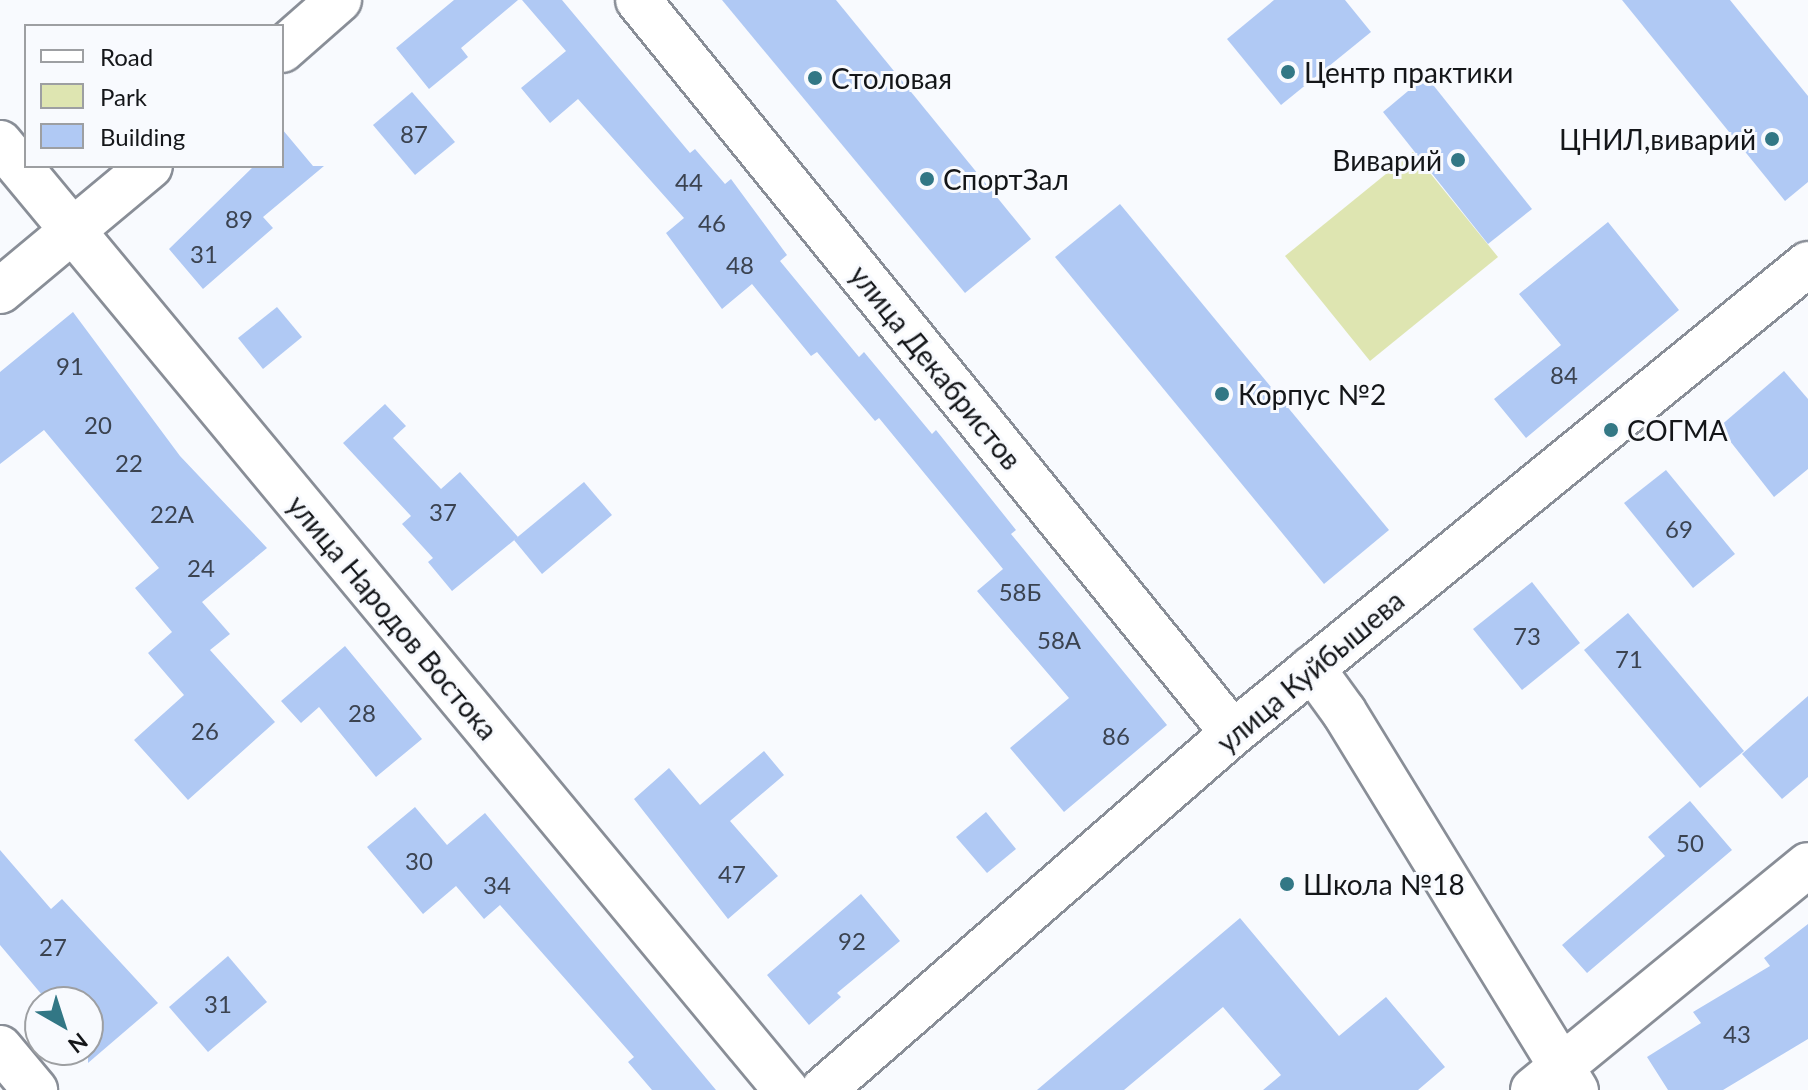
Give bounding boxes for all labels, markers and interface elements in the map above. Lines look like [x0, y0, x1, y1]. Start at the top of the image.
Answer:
legend [24, 24, 284, 168]
text: Road [100, 42, 153, 71]
place label: Центр практики [1304, 55, 1513, 89]
place label: Столовая [831, 61, 952, 95]
marker: Центр практики [1279, 63, 1297, 81]
marker: Столовая [806, 69, 824, 87]
text: Park [100, 82, 147, 111]
house number: 87 [400, 120, 428, 148]
text: Building [100, 122, 185, 151]
place label: ЦНИЛ,виварий [1559, 122, 1756, 156]
marker: ЦНИЛ,виварий [1763, 130, 1781, 148]
place label: Виварий [1332, 143, 1442, 177]
marker: Виварий [1449, 151, 1467, 169]
place label: СпортЗал [943, 162, 1069, 196]
house number: 44 [675, 168, 703, 196]
marker: СпортЗал [918, 170, 936, 188]
house number: 89 [225, 205, 253, 233]
house number: 46 [698, 209, 726, 237]
house number: 31 [190, 240, 218, 268]
house number: 48 [726, 251, 754, 279]
street label: улица Декабристов [843, 258, 1029, 476]
house number: 91 [56, 352, 84, 380]
house number: 84 [1550, 361, 1578, 389]
place label: Корпус №2 [1238, 377, 1386, 411]
marker: Корпус №2 [1213, 385, 1231, 403]
house number: 20 [84, 411, 112, 439]
place label: СОГМА [1627, 413, 1728, 447]
marker: СОГМА [1602, 421, 1620, 439]
house number: 22 [115, 449, 143, 477]
street label: улица Народов Востока [281, 488, 505, 746]
house number: 37 [429, 498, 457, 526]
house number: 22А [150, 500, 194, 528]
house number: 69 [1665, 515, 1693, 543]
house number: 24 [187, 554, 215, 582]
house number: 58Б [999, 578, 1041, 606]
street label: улица Куйбышева [1210, 583, 1410, 759]
house number: 73 [1513, 622, 1541, 650]
house number: 58А [1037, 626, 1081, 654]
house number: 71 [1615, 645, 1643, 673]
house number: 28 [348, 699, 376, 727]
house number: 26 [191, 717, 219, 745]
house number: 86 [1102, 722, 1130, 750]
house number: 50 [1676, 829, 1704, 857]
house number: 30 [405, 847, 433, 875]
house number: 47 [718, 860, 746, 888]
place label: Школа №18 [1303, 867, 1465, 901]
house number: 34 [483, 871, 511, 899]
marker: Школа №18 [1278, 875, 1296, 893]
house number: 92 [838, 927, 866, 955]
house number: 27 [39, 933, 67, 961]
north arrow [24, 986, 104, 1066]
house number: 31 [204, 990, 232, 1018]
house number: 43 [1723, 1020, 1751, 1048]
text: N [63, 1028, 93, 1059]

